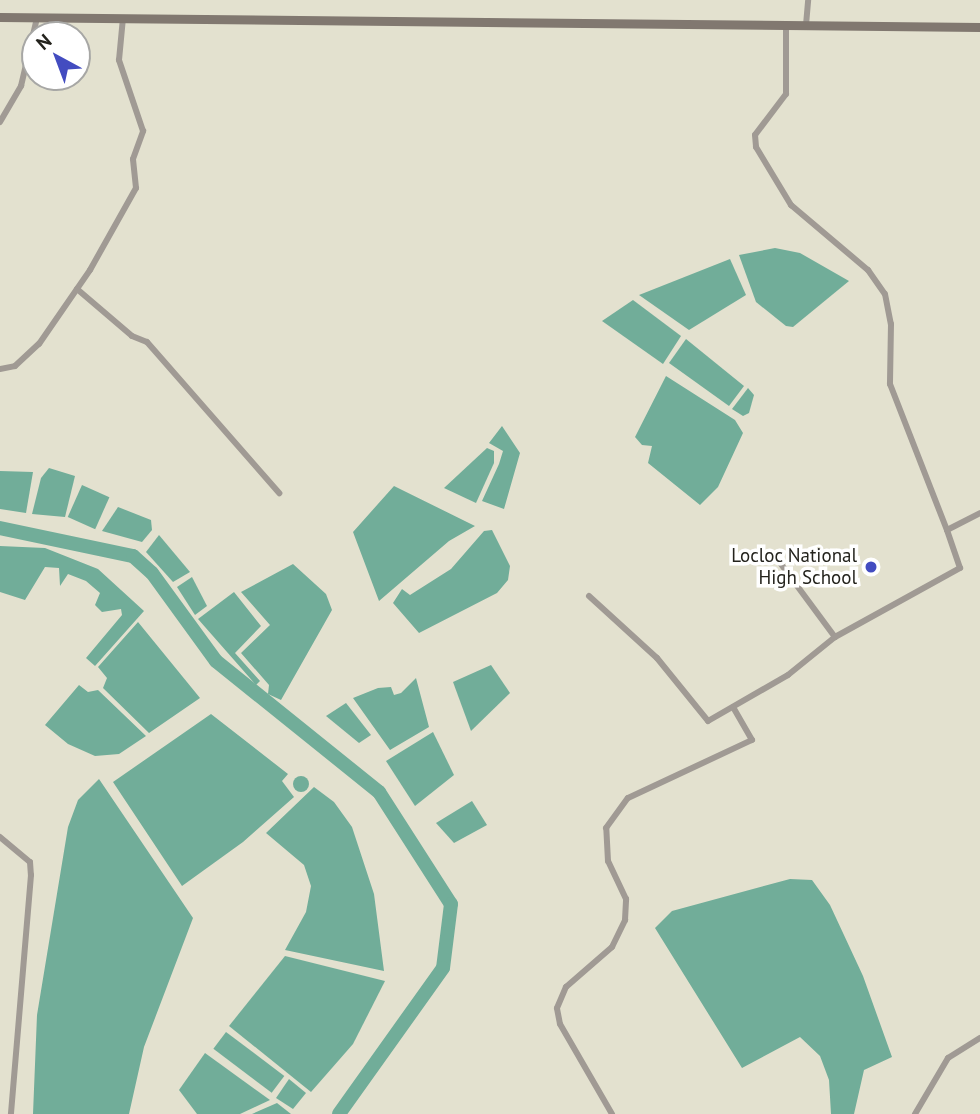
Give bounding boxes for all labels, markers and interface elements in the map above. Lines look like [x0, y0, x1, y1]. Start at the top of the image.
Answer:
north arrow [21, 21, 91, 91]
text: N [31, 29, 56, 55]
place label: Locloc National High School [731, 545, 857, 589]
marker: Locloc National High School [863, 559, 879, 575]

